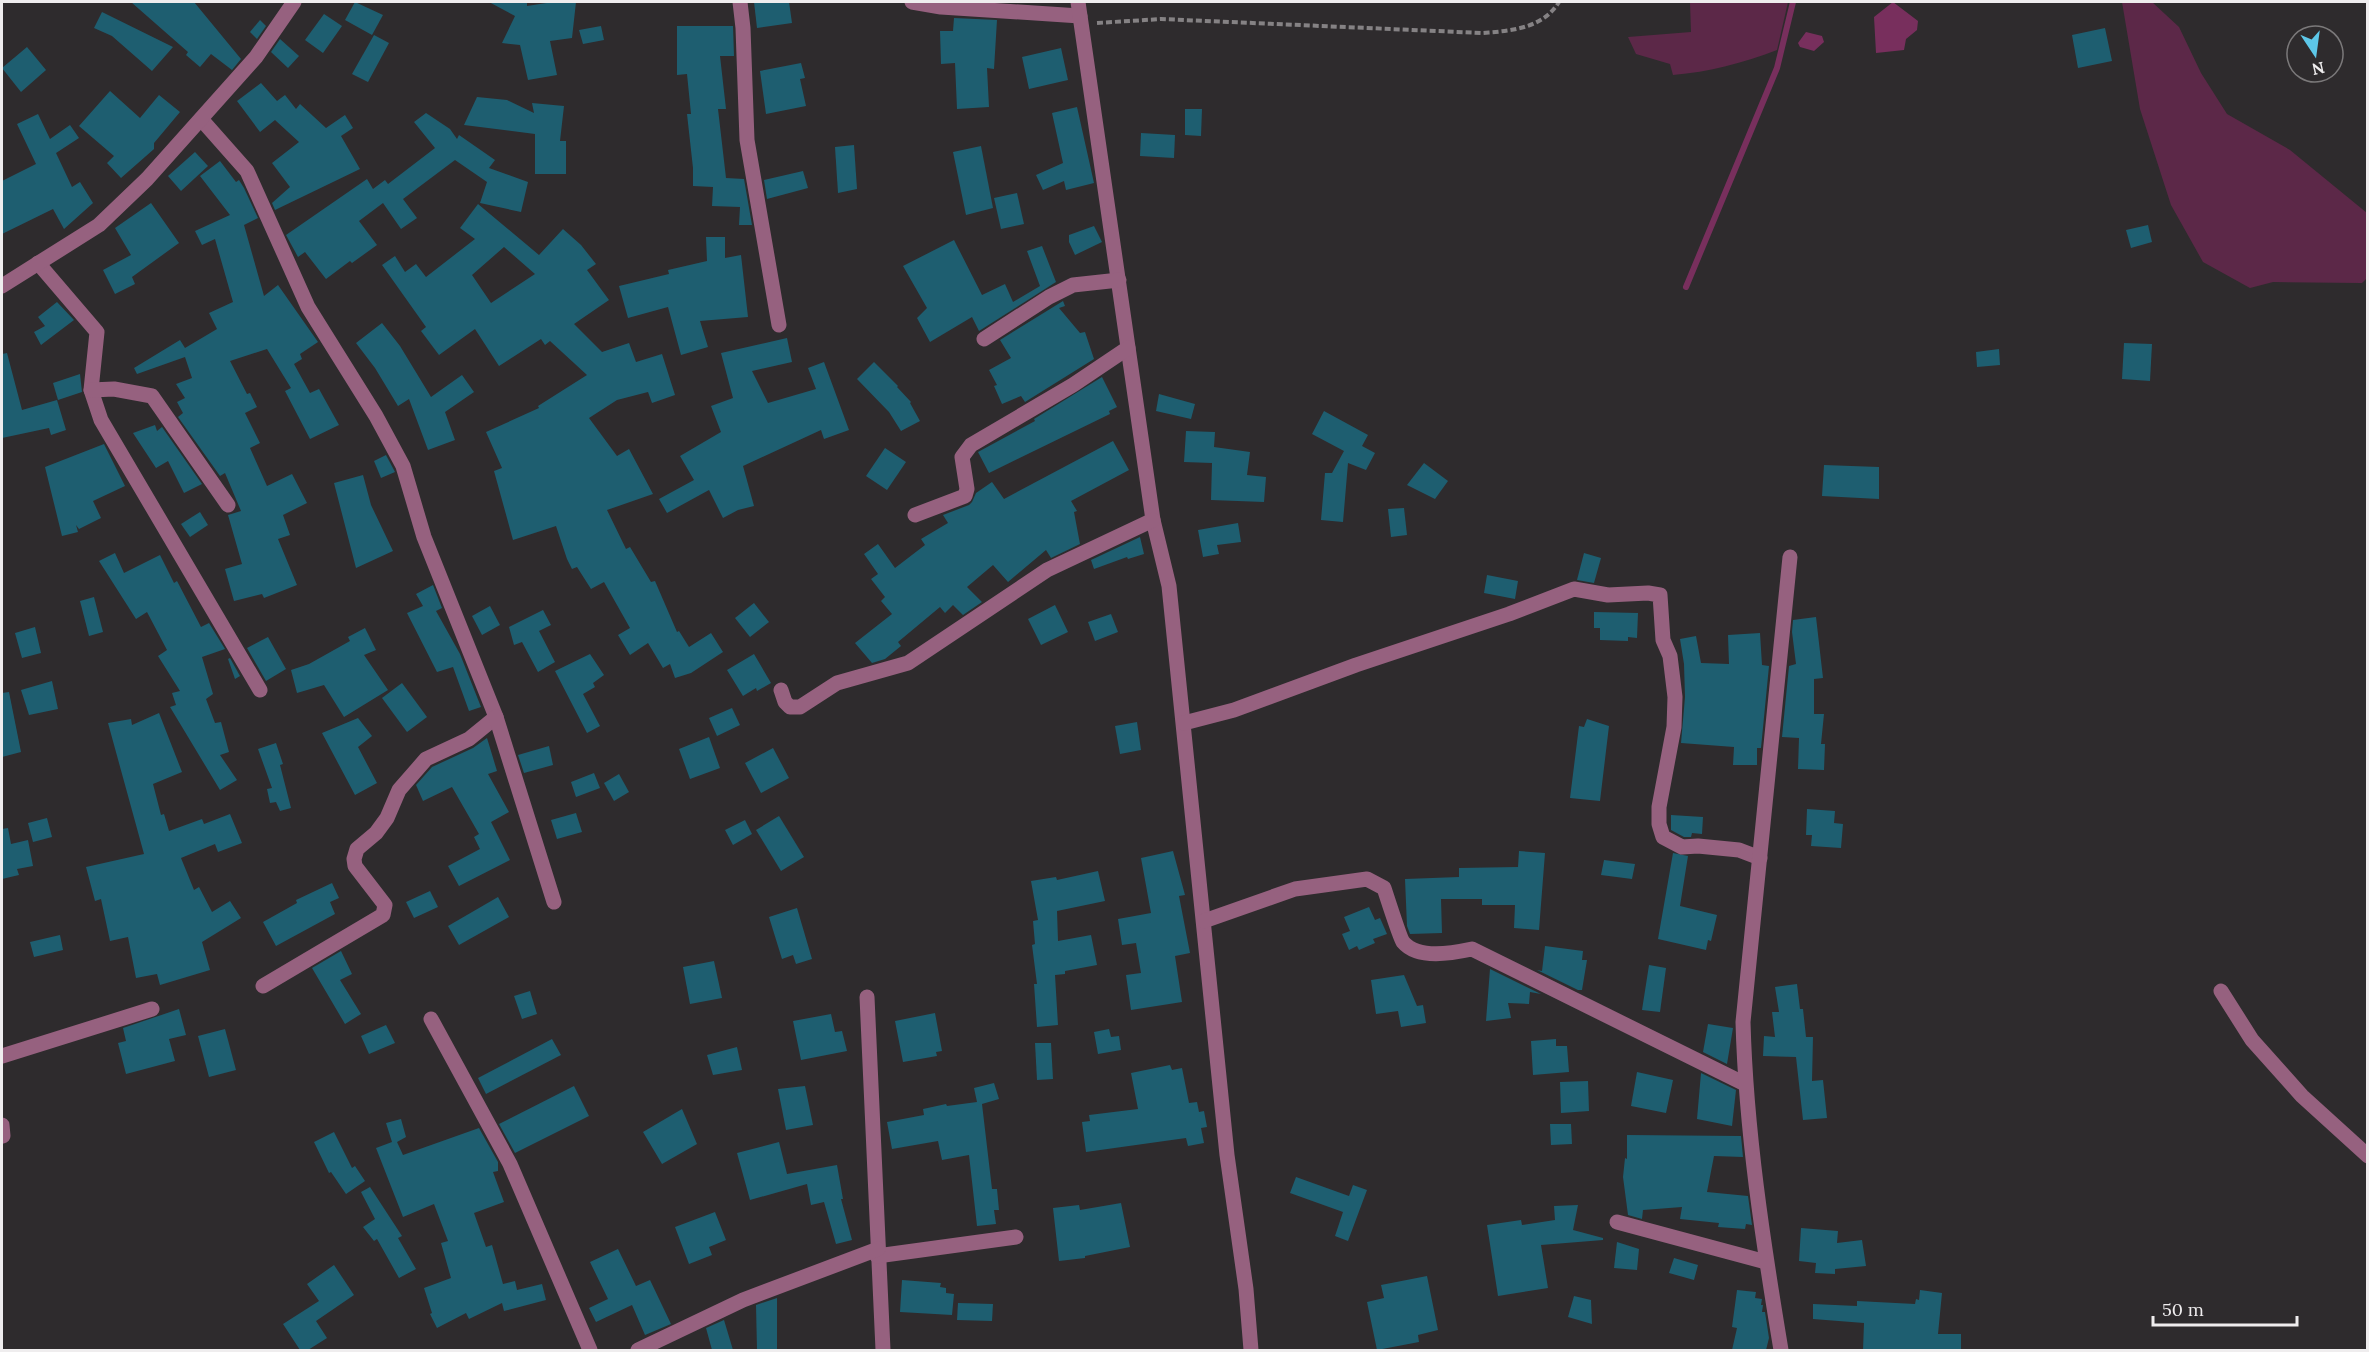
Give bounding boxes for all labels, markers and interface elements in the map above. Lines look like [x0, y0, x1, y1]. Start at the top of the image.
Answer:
north arrow [2285, 24, 2345, 84]
text: N [2310, 57, 2327, 80]
scale bar [2153, 1289, 2297, 1327]
text: 50 m [2162, 1298, 2204, 1321]

